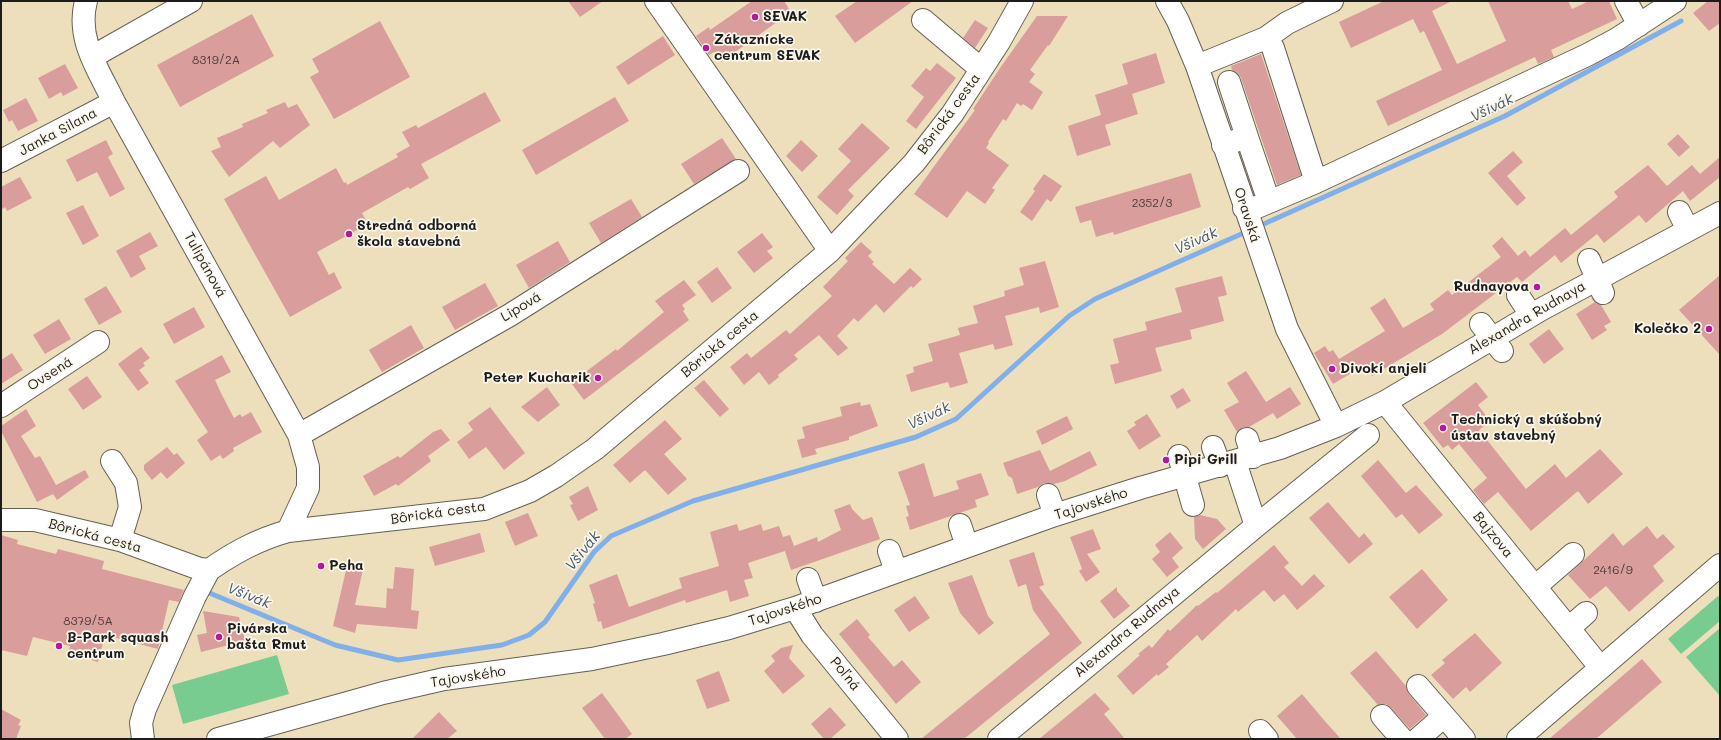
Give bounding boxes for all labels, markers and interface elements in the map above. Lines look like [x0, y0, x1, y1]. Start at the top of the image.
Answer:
place label: SEVAK [763, 9, 807, 25]
marker: SEVAK [750, 12, 760, 22]
place label: Zákaznícke centrum SEVAK [714, 32, 820, 64]
marker: Zákaznícke centrum SEVAK [701, 43, 711, 53]
house number: 8319/2A [192, 53, 240, 67]
street label: Bôrická cesta [914, 70, 984, 158]
water label: Všivák [1467, 90, 1517, 126]
street label: Janka Silana [16, 104, 100, 160]
street label: Oravská [1230, 185, 1264, 245]
house number: 2352/3 [1132, 196, 1172, 210]
place label: Stredná odborná škola stavebná [357, 218, 477, 250]
water label: Všivák [1171, 223, 1221, 259]
street label: Tulipánová [180, 229, 230, 301]
marker: Stredná odborná škola stavebná [344, 229, 354, 239]
street label: Alexandra Rudnaya [1465, 278, 1589, 358]
place label: Rudnayova [1454, 279, 1529, 295]
marker: Rudnayova [1532, 282, 1542, 292]
street label: Lipová [498, 288, 544, 326]
street label: Bôrická cesta [678, 307, 762, 381]
place label: Kolečko 2 [1634, 321, 1701, 337]
marker: Kolečko 2 [1704, 324, 1714, 334]
street label: Ovsená [24, 353, 76, 395]
place label: Divokí anjeli [1340, 361, 1427, 377]
marker: Divokí anjeli [1327, 364, 1337, 374]
place label: Peter Kucharik [483, 370, 590, 386]
marker: Peter Kucharik [593, 373, 603, 383]
water label: Všivák [904, 398, 954, 434]
place label: Technický a skúšobný ústav stavebný [1451, 412, 1602, 444]
marker: Technický a skúšobný ústav stavebný [1438, 423, 1448, 433]
place label: Pipi Grill [1174, 452, 1237, 468]
marker: Pipi Grill [1161, 455, 1171, 465]
street label: Tajovského [1052, 484, 1130, 524]
street label: Bôrická cesta [389, 498, 487, 528]
street label: Bajzova [1469, 509, 1517, 561]
street label: Bôrická cesta [47, 515, 143, 557]
water label: Všivák [562, 528, 604, 574]
place label: Peha [329, 558, 364, 574]
marker: Peha [316, 561, 326, 571]
house number: 2416/9 [1593, 563, 1633, 577]
water label: Všivák [224, 579, 274, 613]
street label: Alexandra Rudnaya [1071, 583, 1183, 681]
street label: Tajovského [746, 590, 824, 630]
house number: 8379/5A [63, 614, 113, 628]
place label: Pivárska bašta Rmut [227, 621, 306, 654]
place label: B-Park squash centrum [67, 630, 168, 662]
marker: Pivárska bašta Rmut [214, 632, 224, 642]
marker: B-Park squash centrum [54, 641, 64, 651]
street label: Poľná [826, 654, 864, 694]
street label: Tajovského [429, 663, 507, 691]

